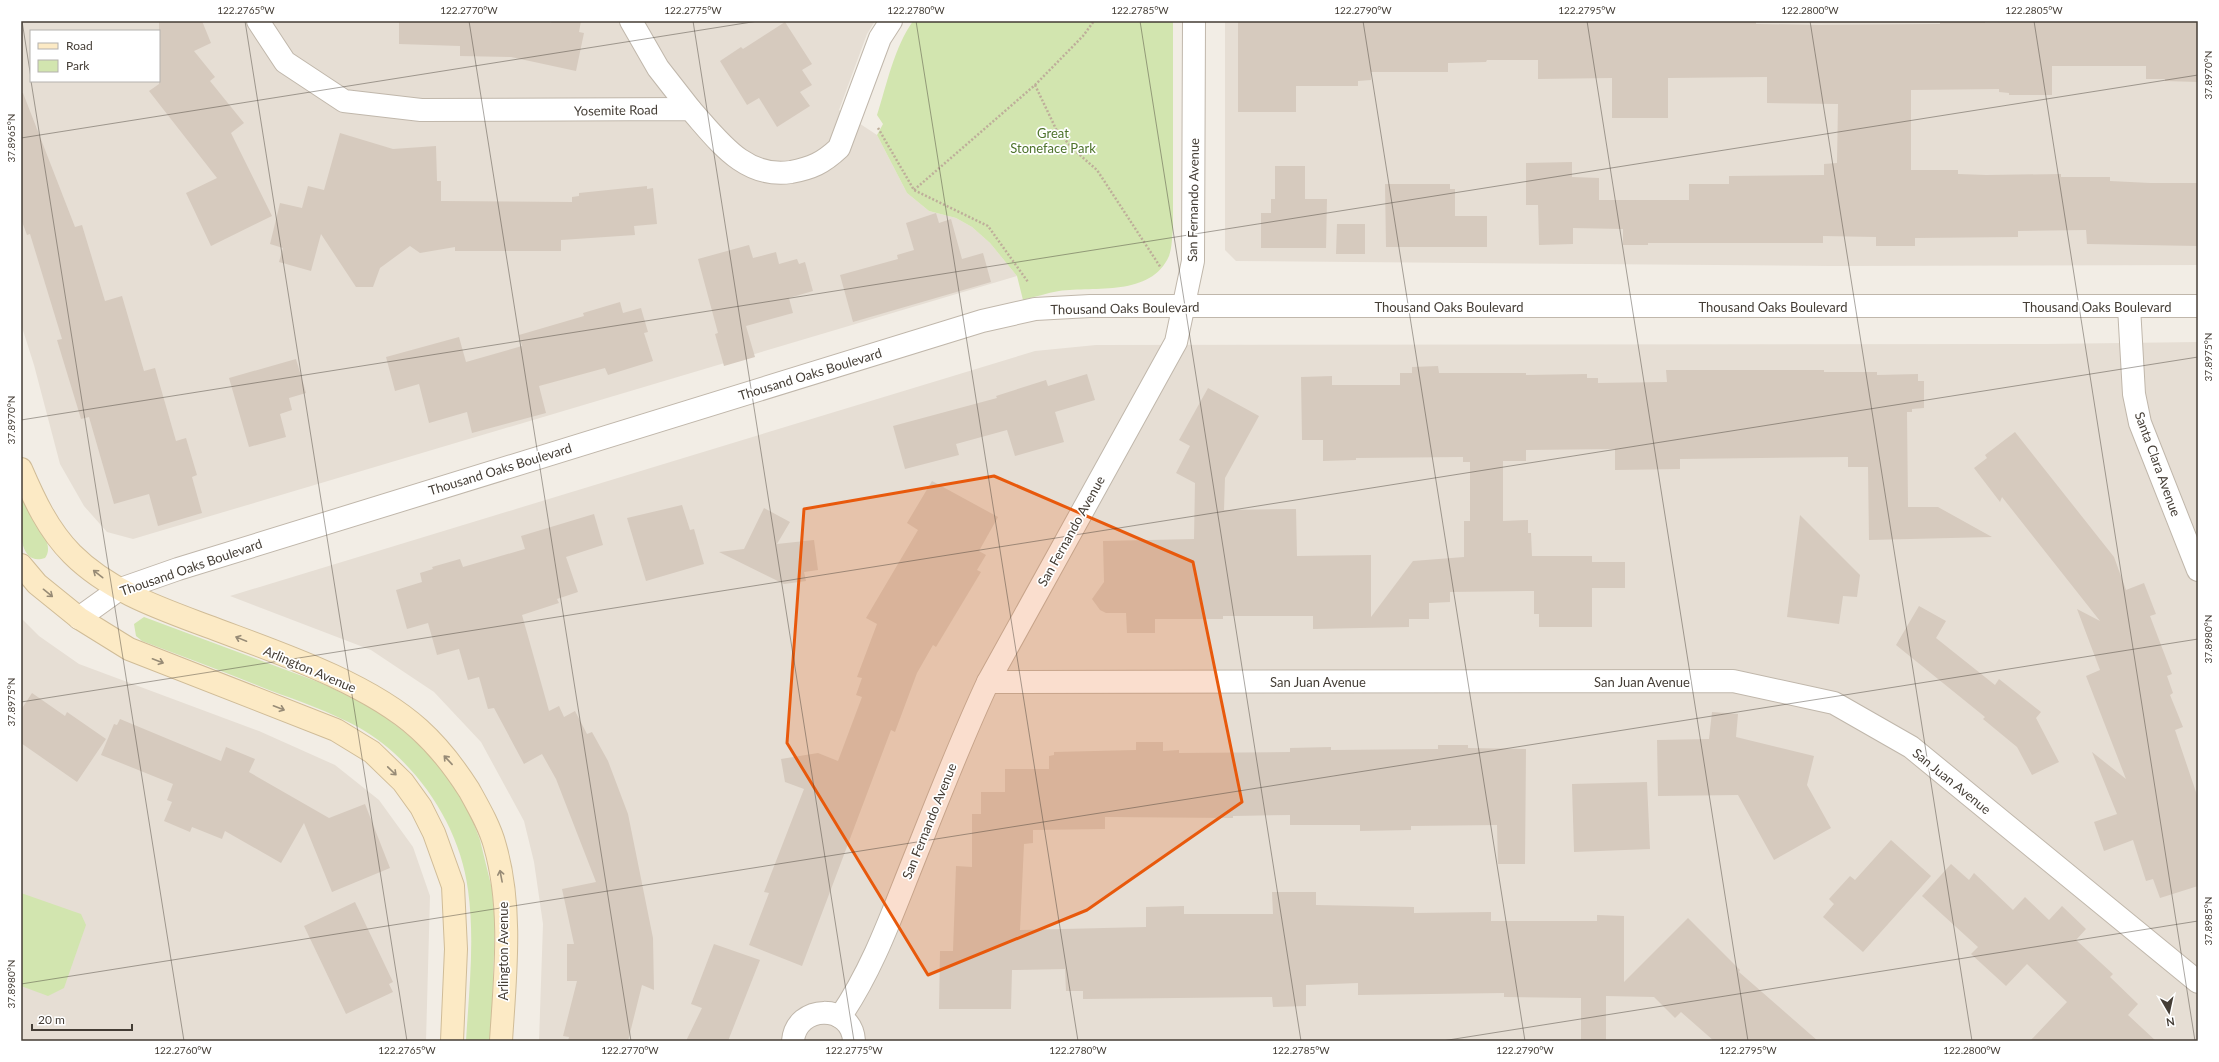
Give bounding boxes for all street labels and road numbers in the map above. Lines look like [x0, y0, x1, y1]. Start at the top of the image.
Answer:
street label: Yosemite Road [574, 101, 658, 119]
street label: San Fernando Avenue [1184, 138, 1202, 262]
street label: Thousand Oaks Boulevard [1050, 299, 1200, 317]
street label: Thousand Oaks Boulevard [1374, 299, 1524, 315]
street label: Thousand Oaks Boulevard [1698, 299, 1848, 315]
street label: Thousand Oaks Boulevard [2022, 299, 2172, 315]
street label: Thousand Oaks Boulevard [736, 345, 884, 403]
street label: Santa Clara Avenue [2132, 409, 2184, 519]
street label: Thousand Oaks Boulevard [426, 440, 574, 498]
street label: San Fernando Avenue [1034, 473, 1108, 589]
street label: Thousand Oaks Boulevard [118, 535, 264, 599]
street label: Arlington Avenue [261, 642, 359, 696]
street label: San Juan Avenue [1270, 674, 1366, 690]
street label: San Juan Avenue [1594, 674, 1690, 690]
street label: San Juan Avenue [1910, 745, 1994, 817]
street label: San Fernando Avenue [898, 760, 960, 881]
street label: Arlington Avenue [495, 901, 511, 1000]

